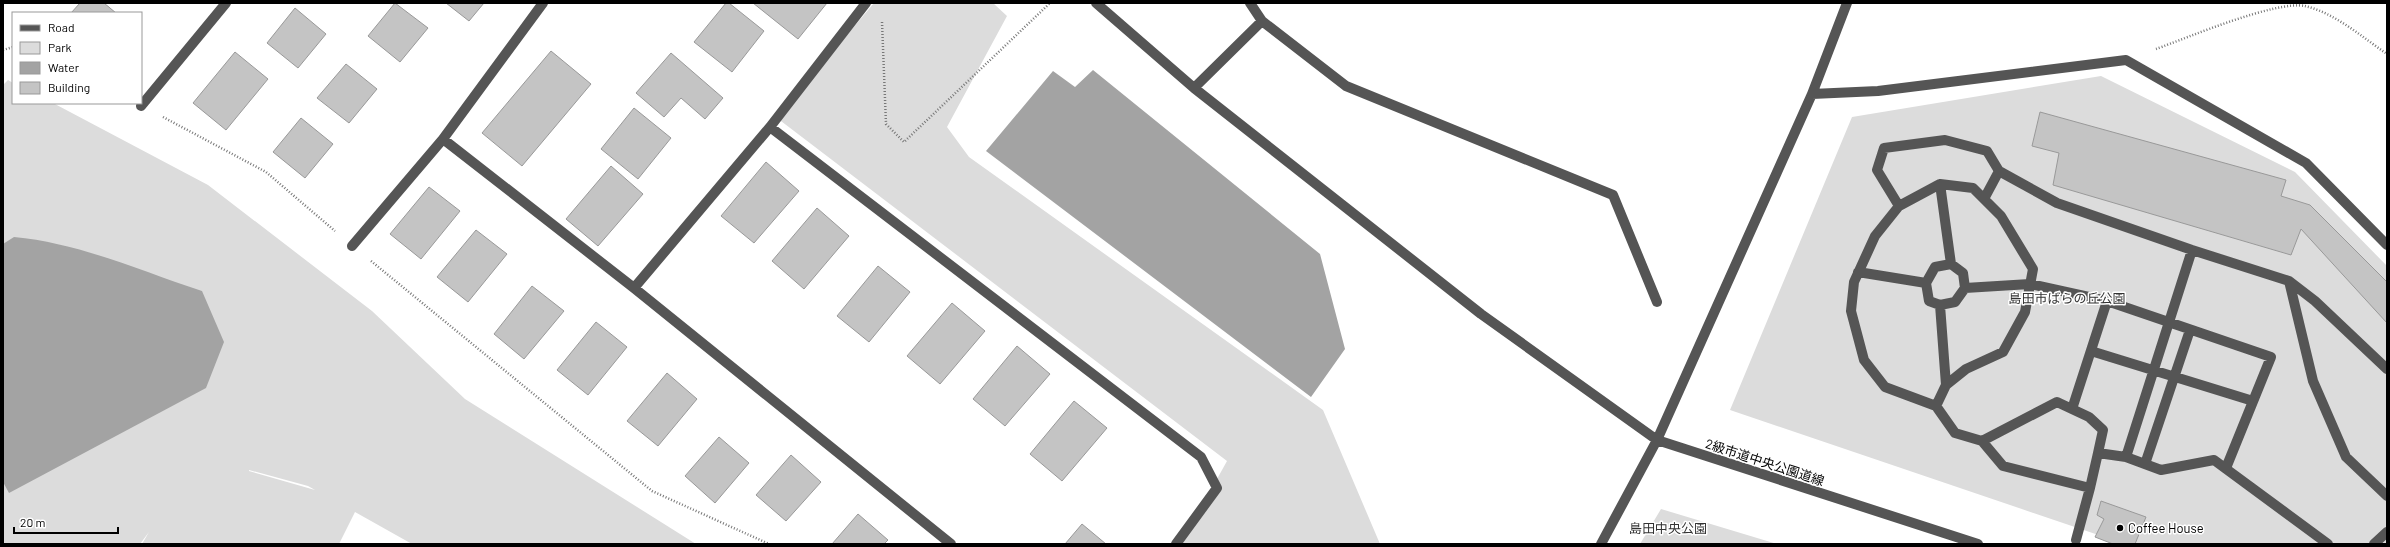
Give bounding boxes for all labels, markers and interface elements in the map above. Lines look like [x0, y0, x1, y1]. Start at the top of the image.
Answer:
legend [12, 12, 142, 104]
text: Road [48, 20, 75, 34]
text: Park [48, 40, 72, 54]
text: Water [48, 60, 80, 74]
text: Building [48, 80, 90, 94]
park label: 島田市ばらの丘公園 [2008, 290, 2126, 306]
street label: 2級市道中央公園道線 [1704, 435, 1826, 489]
scale bar [14, 509, 118, 535]
text: 20 m [20, 515, 46, 529]
park label: 島田中央公園 [1629, 520, 1707, 536]
place label: Coffee House [2128, 520, 2204, 536]
marker: Coffee House [2115, 523, 2125, 533]

